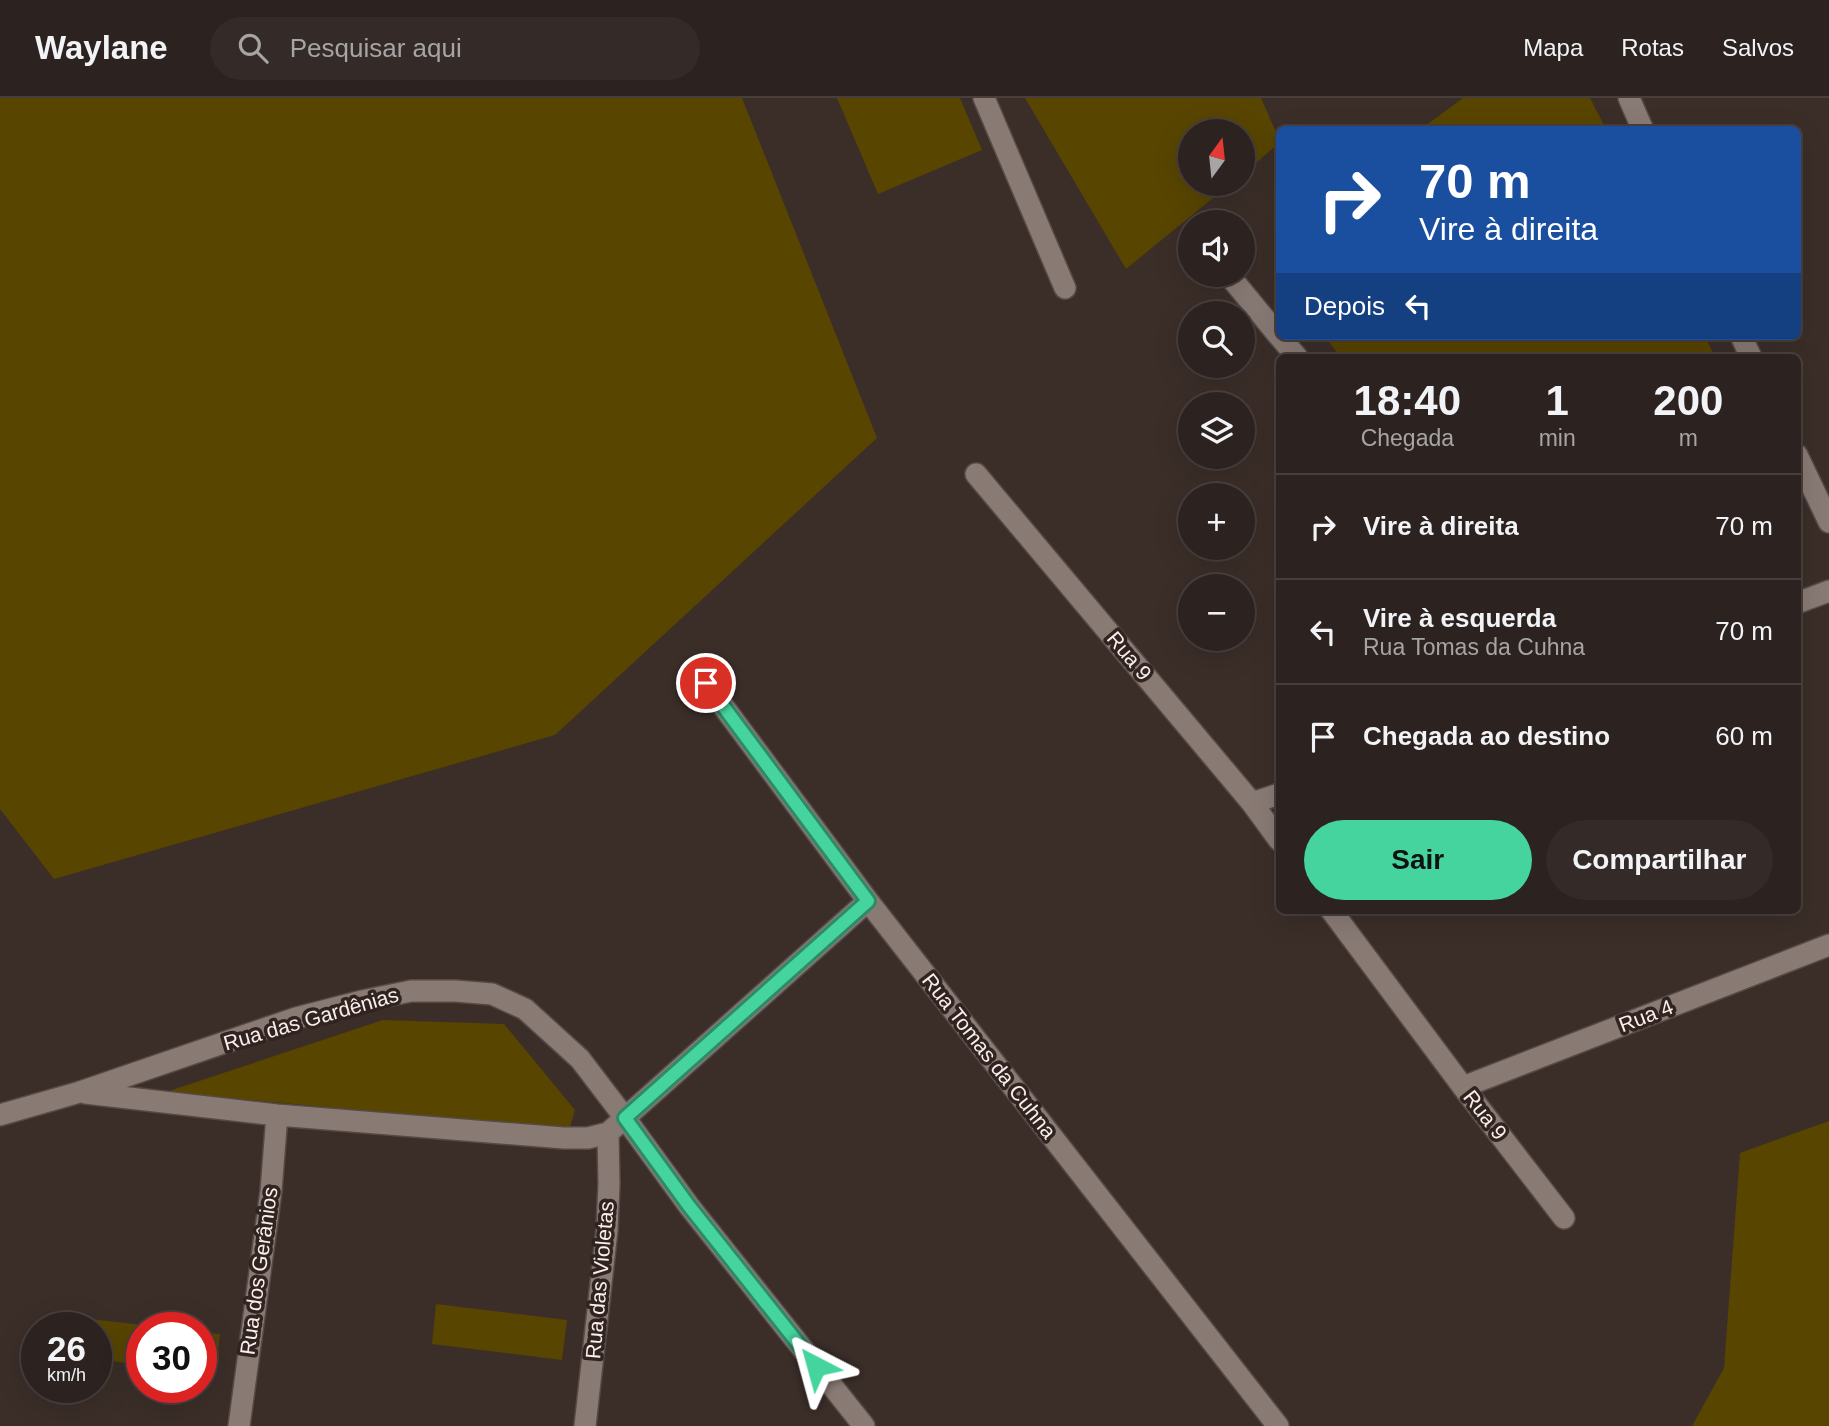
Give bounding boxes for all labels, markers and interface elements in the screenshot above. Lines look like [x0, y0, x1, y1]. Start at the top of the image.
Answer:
search box [210, 17, 700, 80]
text: Waylane [35, 29, 168, 66]
icon: search [234, 29, 272, 67]
text: Pesquisar aqui [290, 33, 462, 63]
text: Mapa [1523, 34, 1583, 61]
text: Rotas [1621, 34, 1684, 61]
text: Salvos [1722, 34, 1794, 61]
north arrow [1178, 119, 1255, 196]
map controls [1178, 119, 1255, 651]
icon: right [1304, 154, 1395, 245]
text: 70 m [1419, 154, 1531, 208]
button: sound [1178, 210, 1255, 287]
text: Vire à direita [1419, 211, 1598, 247]
icon: left [1399, 287, 1437, 325]
text: Depois [1304, 291, 1385, 321]
button: search [1178, 301, 1255, 378]
text: 18:40 [1354, 377, 1461, 424]
text: 1 [1545, 377, 1569, 424]
text: 200 [1653, 377, 1723, 424]
button: layers [1178, 392, 1255, 469]
text: Chegada [1361, 425, 1454, 451]
text: min [1539, 425, 1576, 451]
text: m [1679, 425, 1698, 451]
button: + [1178, 483, 1255, 560]
icon: right [1304, 508, 1342, 546]
text: Vire à direita [1363, 511, 1519, 541]
text: 70 m [1715, 511, 1773, 541]
button: − [1178, 574, 1255, 651]
text: Vire à esquerda [1363, 603, 1556, 633]
icon: left [1304, 613, 1342, 651]
text: 70 m [1715, 616, 1773, 646]
street label: Rua 9 [1103, 627, 1156, 685]
text: Rua Tomas da Cuhna [1363, 634, 1585, 660]
pin [676, 653, 736, 713]
icon: arrive [687, 664, 725, 702]
icon: arrive [1304, 718, 1342, 756]
text: Chegada ao destino [1363, 721, 1610, 751]
text: 60 m [1715, 721, 1773, 751]
button: Sair [1304, 820, 1532, 900]
button: Compartilhar [1546, 820, 1773, 900]
street label: Rua Tomas da Cuhna [918, 969, 1061, 1143]
street label: Rua das Gardênias [221, 983, 401, 1055]
street label: Rua 4 [1616, 995, 1676, 1036]
street label: Rua 9 [1459, 1086, 1512, 1144]
street label: Rua dos Gerânios [235, 1186, 282, 1356]
street label: Rua das Violetas [581, 1200, 618, 1360]
speed limit sign: 30 [126, 1312, 217, 1403]
text: 26 [47, 1329, 86, 1368]
position arrow [779, 1329, 853, 1403]
text: km/h [47, 1365, 86, 1385]

